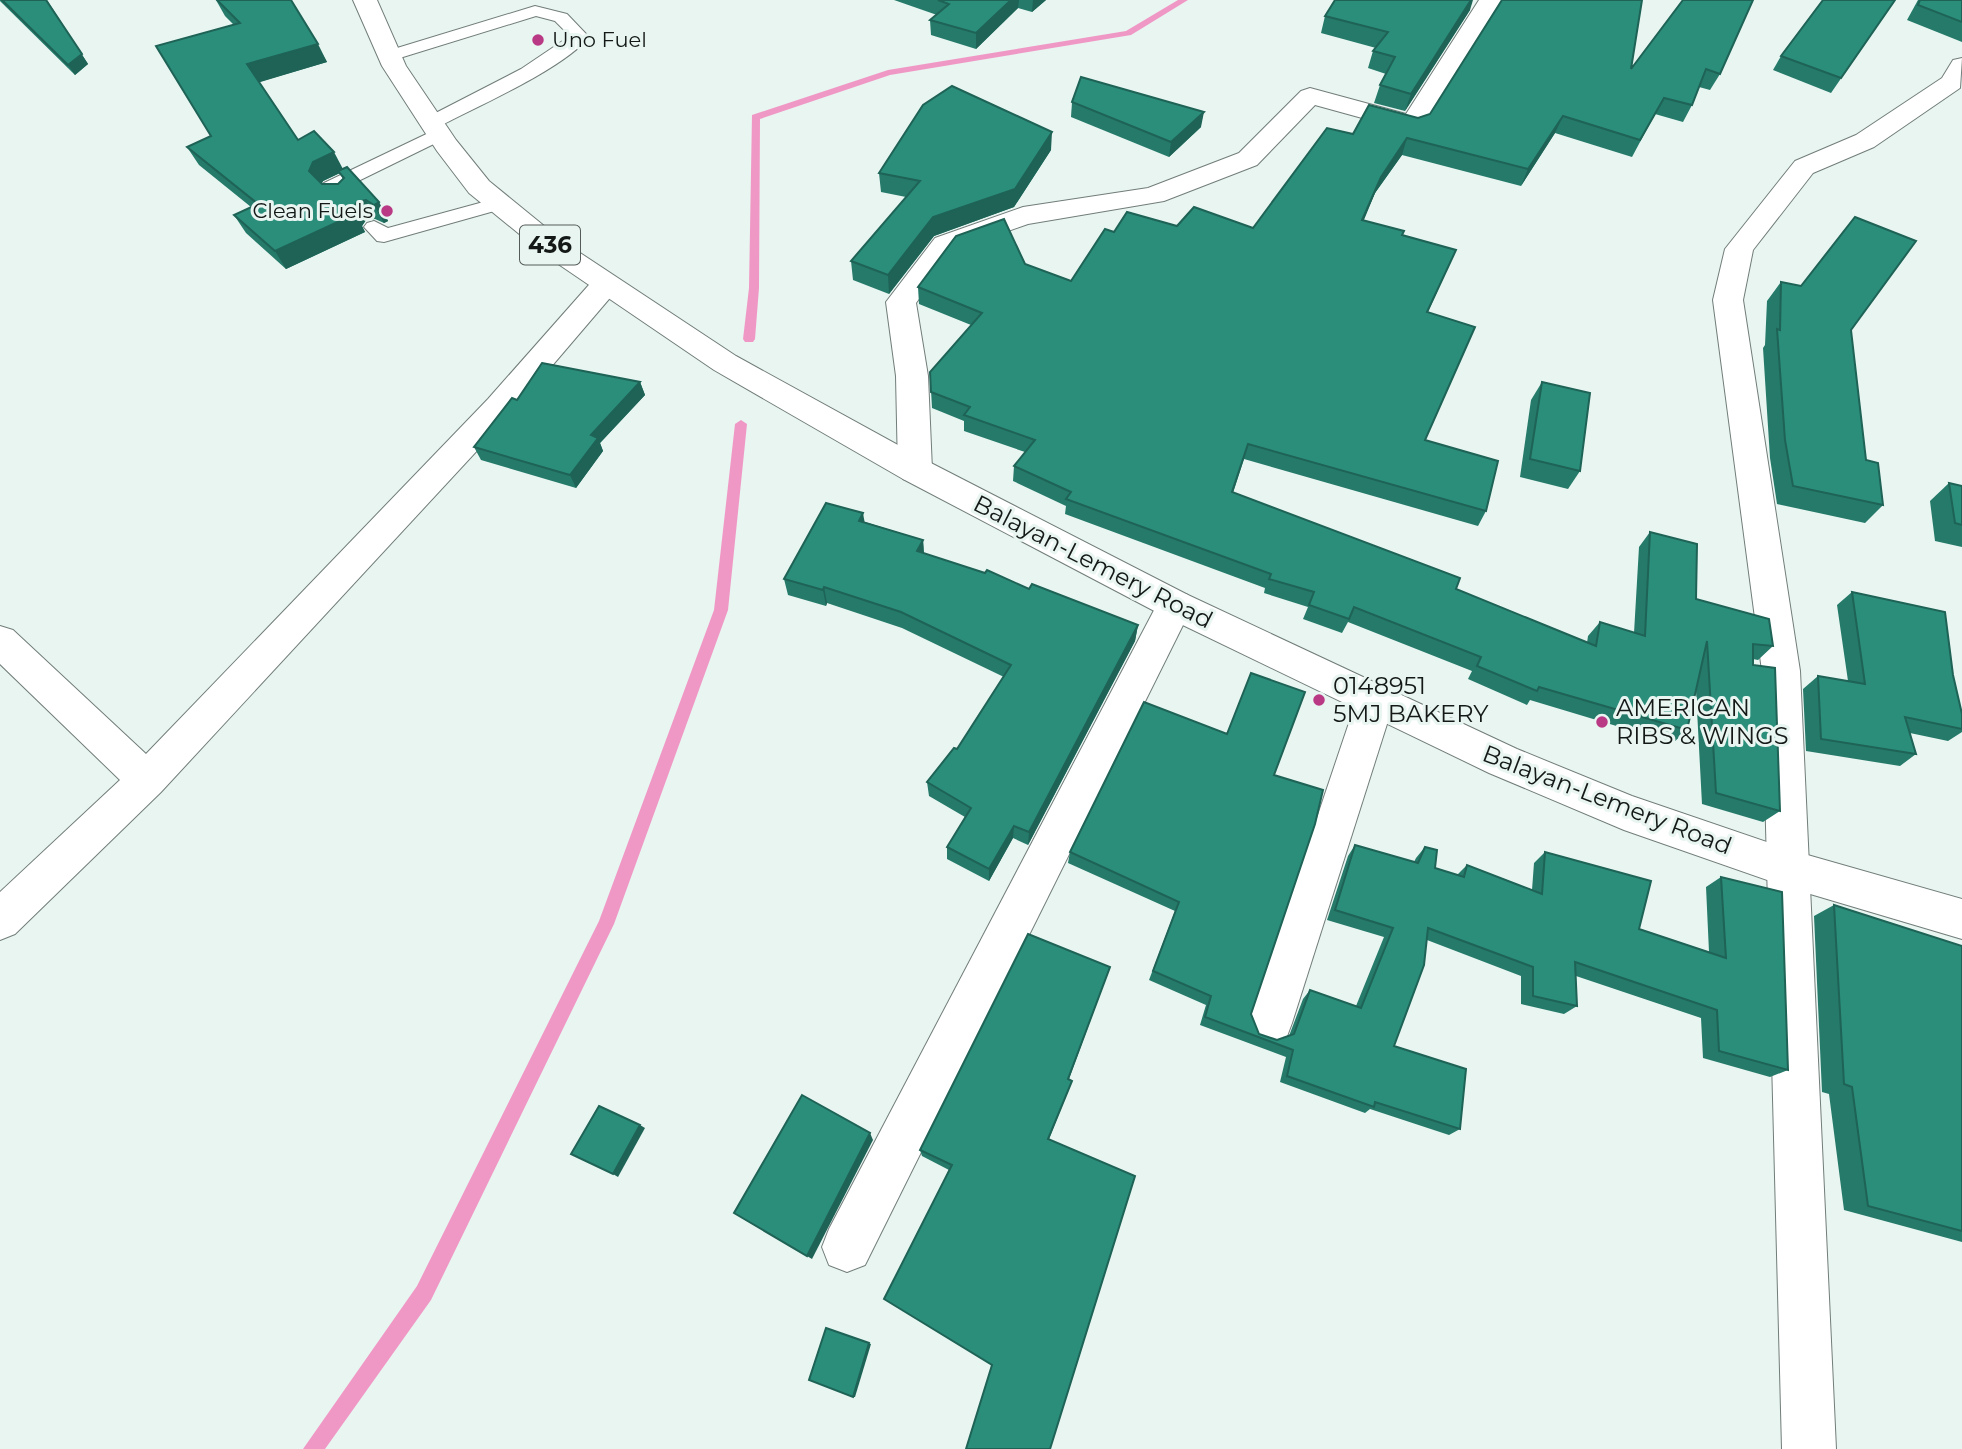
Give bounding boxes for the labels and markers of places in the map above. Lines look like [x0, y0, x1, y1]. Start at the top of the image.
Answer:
place label: Uno Fuel [552, 27, 647, 52]
marker: Uno Fuel [530, 32, 546, 48]
place label: Clean Fuels [252, 198, 373, 223]
marker: Clean Fuels [379, 203, 395, 219]
place label: 0148951 5MJ BAKERY [1333, 671, 1489, 728]
marker: 0148951 5MJ BAKERY [1311, 692, 1327, 708]
place label: AMERICAN RIBS & WINGS [1616, 693, 1788, 750]
marker: AMERICAN RIBS & WINGS [1594, 714, 1610, 730]

